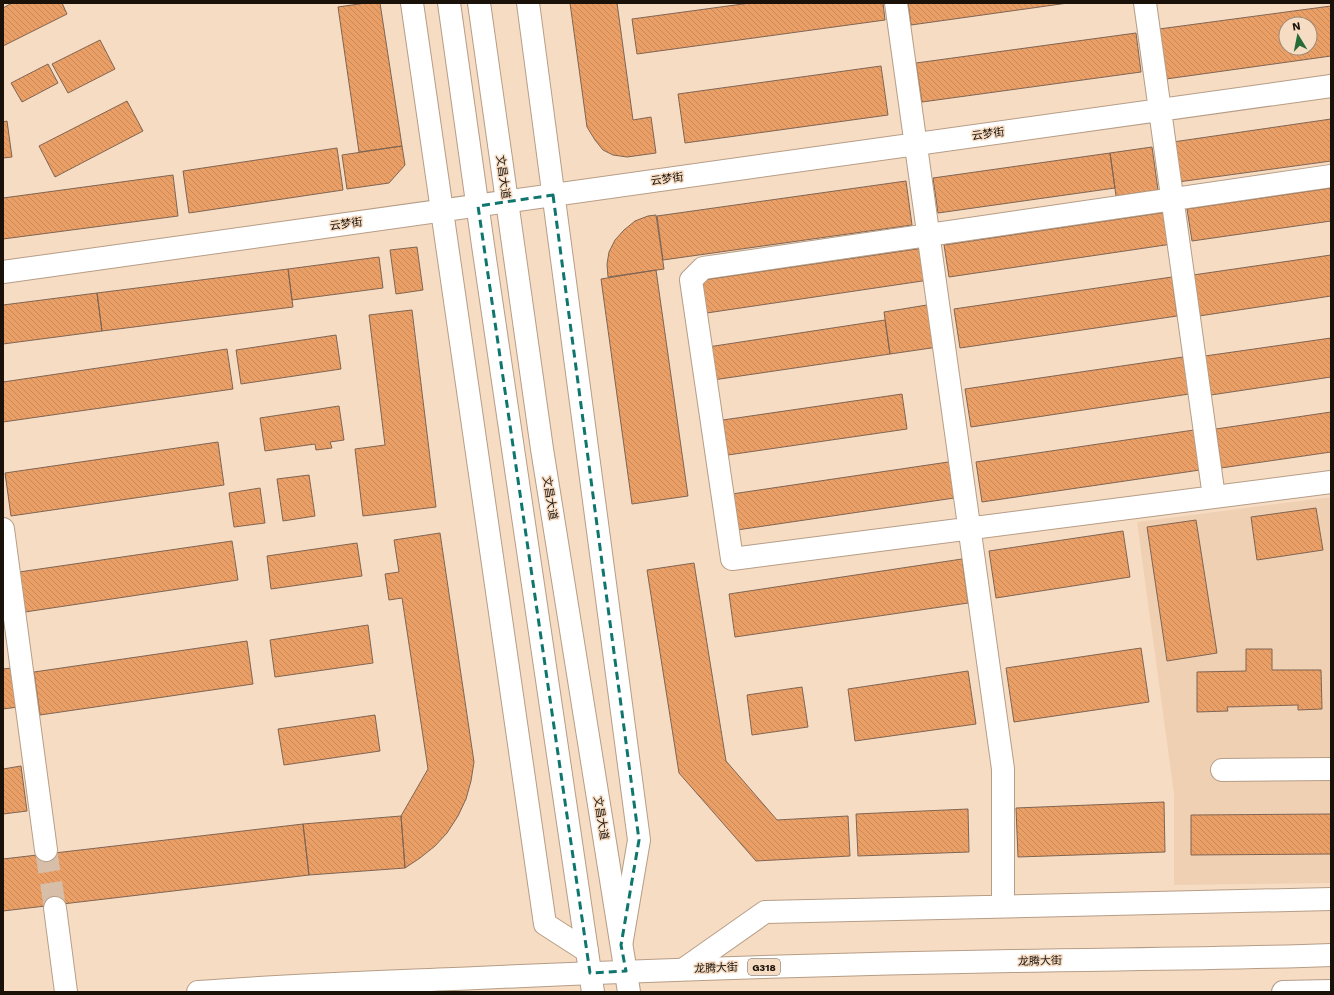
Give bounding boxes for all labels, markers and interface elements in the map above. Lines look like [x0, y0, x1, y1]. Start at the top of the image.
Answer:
north arrow [1278, 16, 1318, 56]
text: N [1291, 20, 1301, 34]
street label: 云梦街 [971, 125, 1005, 143]
street label: 文昌大道 [494, 154, 512, 200]
street label: 云梦街 [650, 170, 684, 188]
street label: 云梦街 [329, 215, 363, 233]
street label: 文昌大道 [540, 475, 560, 521]
street label: 文昌大道 [591, 795, 611, 841]
street label: 龙腾大街 [1018, 954, 1062, 968]
road number: G318 [748, 959, 780, 975]
street label: 龙腾大街 [694, 961, 738, 975]

